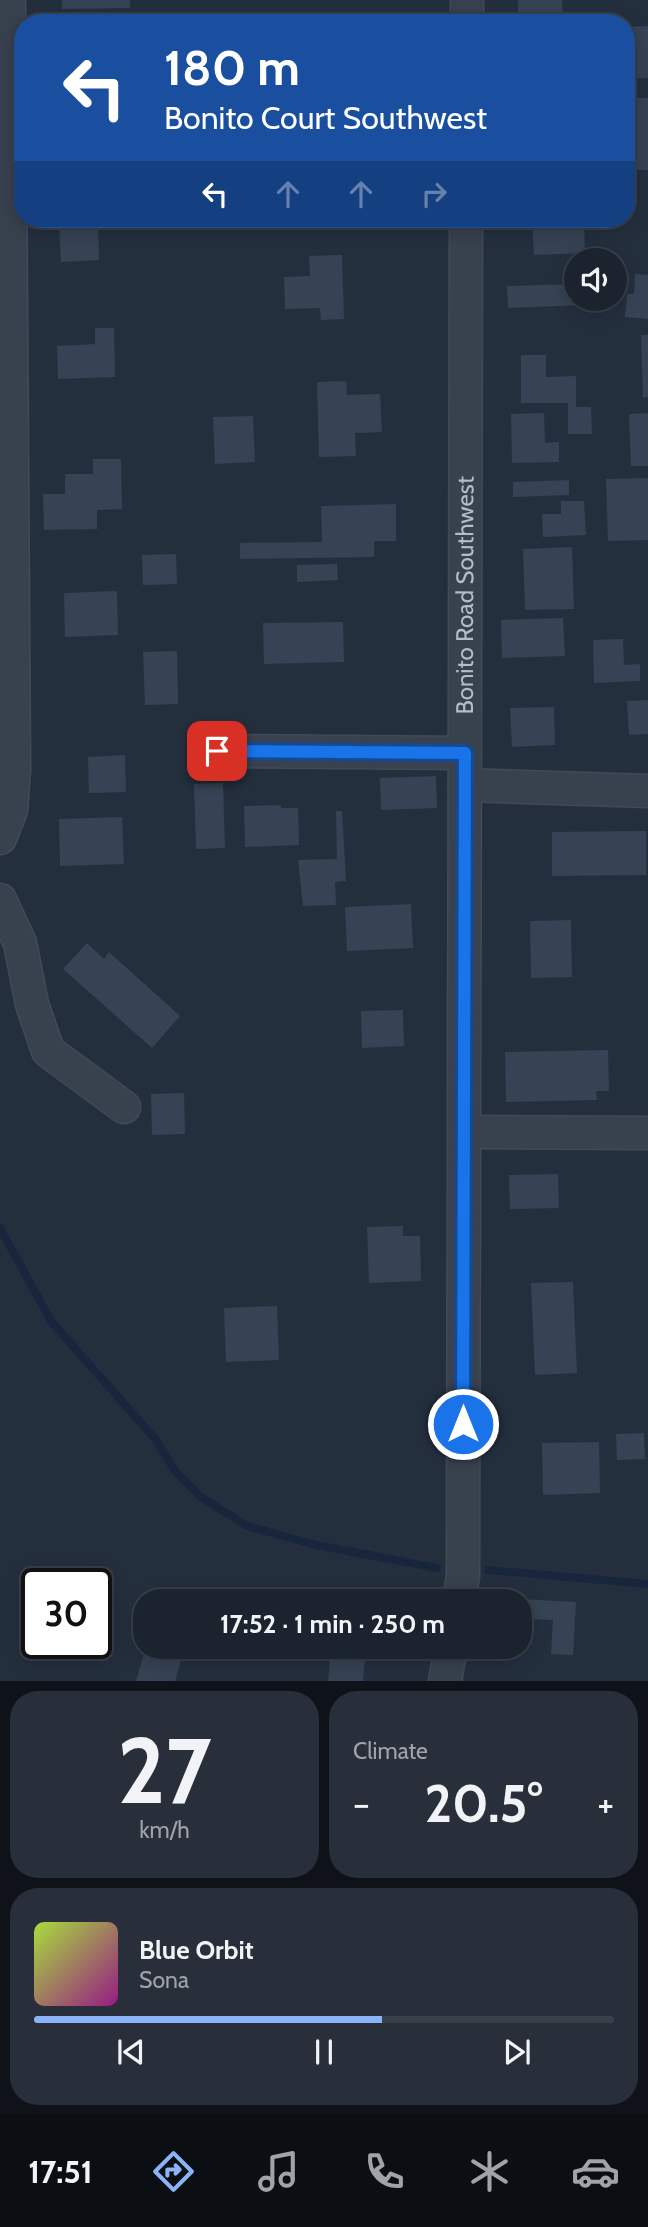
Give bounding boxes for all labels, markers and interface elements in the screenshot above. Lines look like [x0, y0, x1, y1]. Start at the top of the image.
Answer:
text: 180 m [164, 38, 300, 97]
icon: left [49, 42, 140, 133]
text: Bonito Court Southwest [164, 98, 487, 137]
icon: left [196, 175, 234, 213]
icon: ahead [269, 175, 307, 213]
icon: ahead [342, 175, 380, 213]
icon: right [415, 175, 453, 213]
map controls [564, 248, 627, 311]
button: sound [564, 248, 627, 311]
street label: Bonito Road Southwest [450, 476, 479, 715]
pin [187, 721, 247, 781]
icon: arrive [198, 732, 236, 770]
position arrow [426, 1387, 500, 1461]
speed limit sign: 30 [21, 1568, 112, 1659]
text: 17:52 · 1 min · 250 m [220, 1608, 445, 1640]
text: 27 [117, 1715, 212, 1826]
text: Climate [353, 1737, 428, 1765]
text: 20.5° [424, 1772, 543, 1835]
text: − [353, 1780, 370, 1827]
text: + [597, 1780, 614, 1827]
text: km/h [139, 1816, 190, 1844]
text: Blue Orbit [139, 1934, 254, 1966]
text: Sona [139, 1966, 189, 1994]
icon: previous [112, 2033, 150, 2071]
icon: pause [305, 2033, 343, 2071]
icon: next [498, 2033, 536, 2071]
icon: directions [149, 2147, 198, 2196]
icon: music [254, 2147, 303, 2196]
icon: phone [360, 2147, 409, 2196]
icon: climate [465, 2147, 514, 2196]
icon: car [571, 2147, 620, 2196]
text: 17:51 [28, 2152, 92, 2191]

